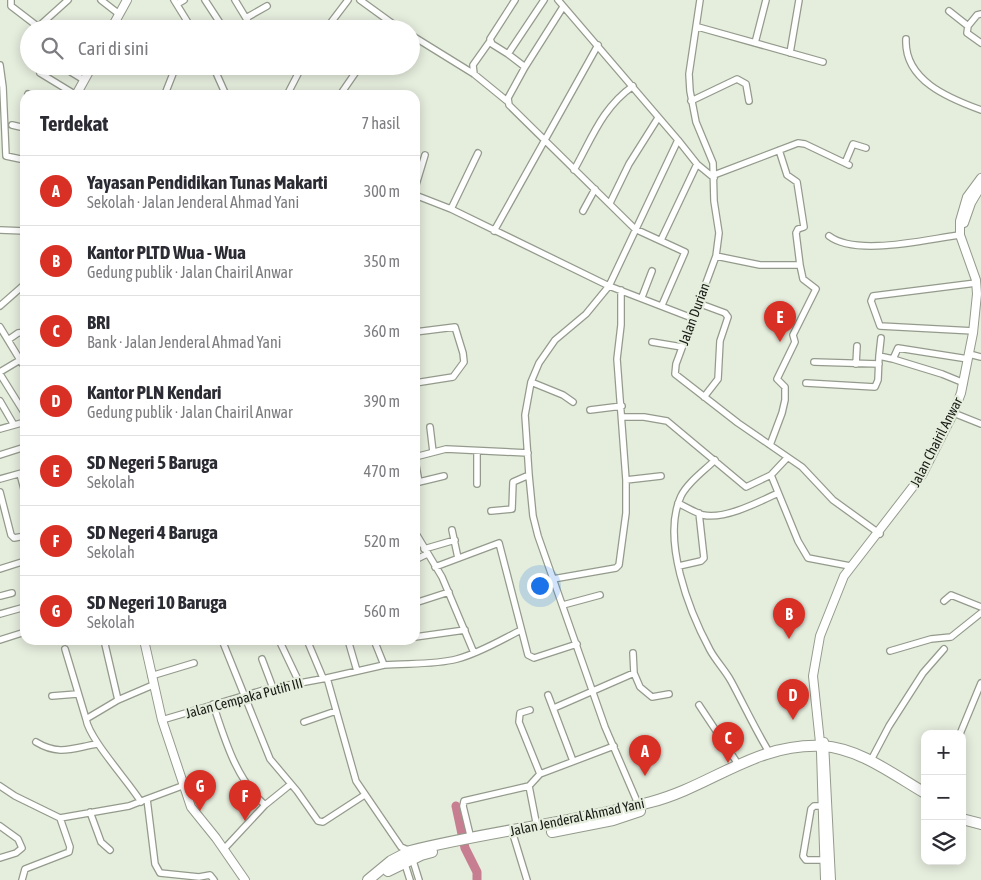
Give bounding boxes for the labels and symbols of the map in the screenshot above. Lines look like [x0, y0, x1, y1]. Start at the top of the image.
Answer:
street label: Jalan Durian [675, 281, 713, 347]
pin: E [764, 301, 796, 342]
street label: Jalan Chairil Anwar [907, 394, 966, 489]
your location [527, 573, 553, 599]
pin: B [773, 598, 805, 639]
street label: Jalan Cempaka Putih III [184, 675, 304, 721]
pin: D [777, 679, 809, 720]
pin: C [712, 722, 744, 763]
pin: A [629, 735, 661, 776]
pin: G [184, 770, 216, 811]
pin: F [229, 780, 261, 821]
street label: Jalan Jenderal Ahmad Yani [508, 795, 646, 839]

